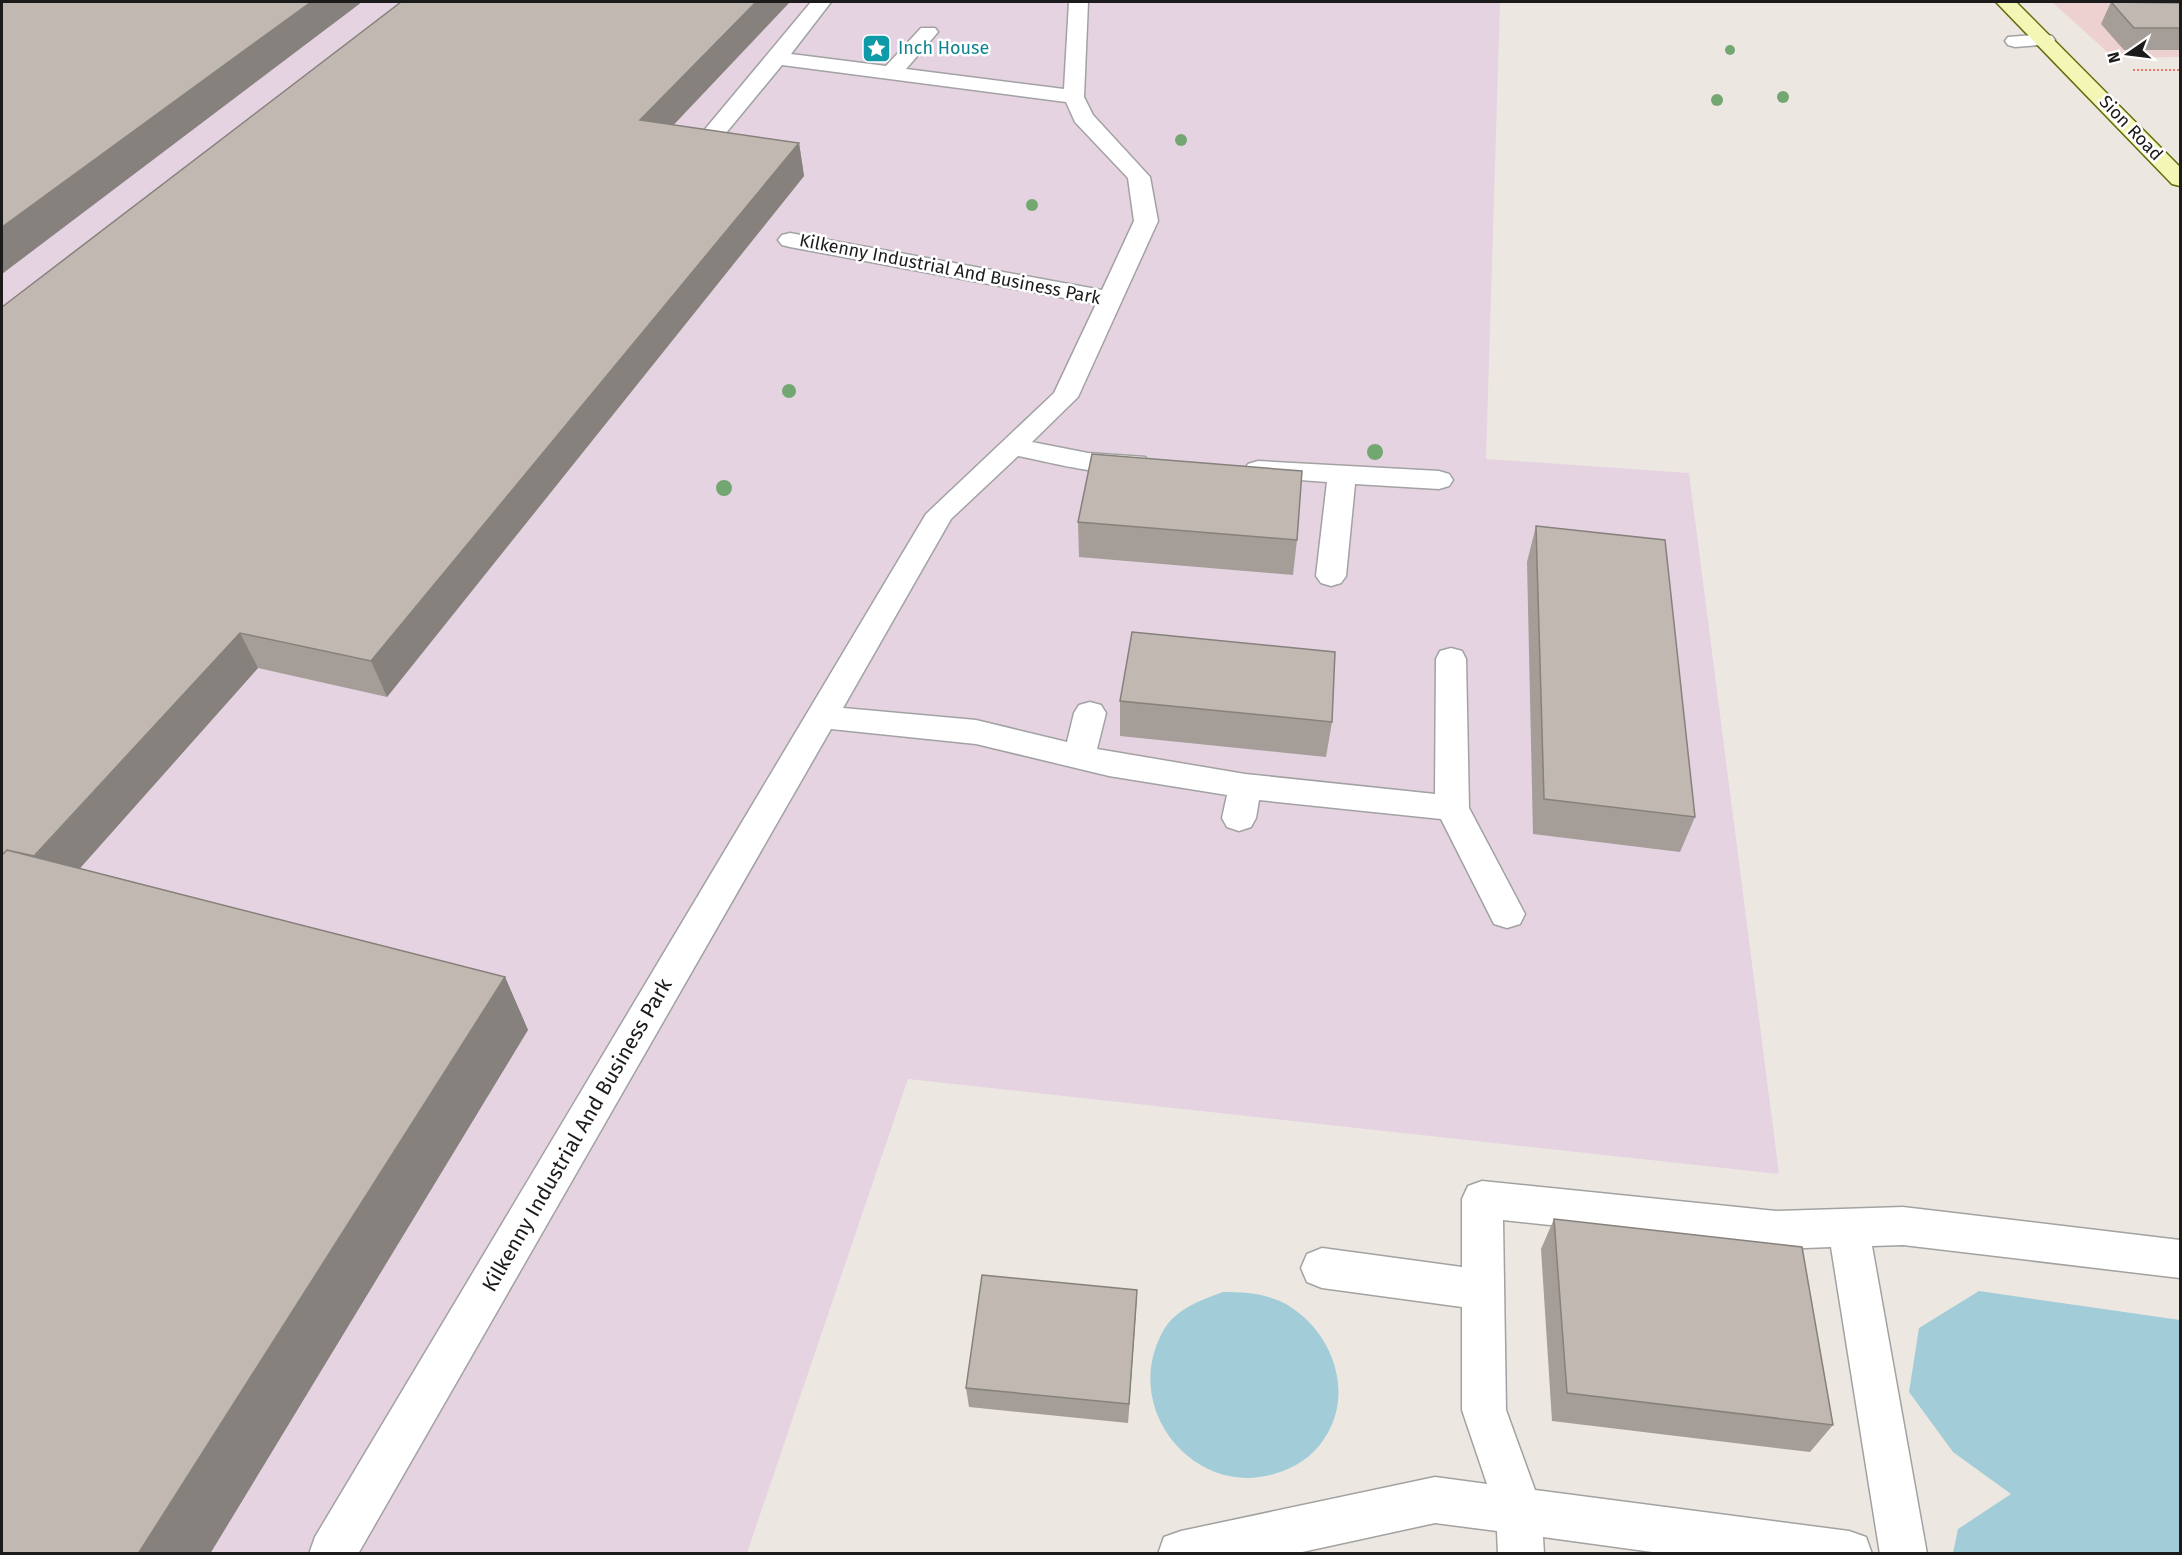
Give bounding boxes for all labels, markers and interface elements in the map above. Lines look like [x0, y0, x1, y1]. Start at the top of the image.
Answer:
north arrow [2098, 24, 2158, 84]
place icon: Inch House [861, 32, 893, 64]
place label: Inch House [898, 37, 989, 59]
text: N [2103, 50, 2124, 65]
street label: Sion Road [2095, 91, 2167, 165]
street label: Kilkenny Industrial And Business Park [797, 229, 1103, 309]
street label: Kilkenny Industrial And Business Park [476, 973, 678, 1296]

